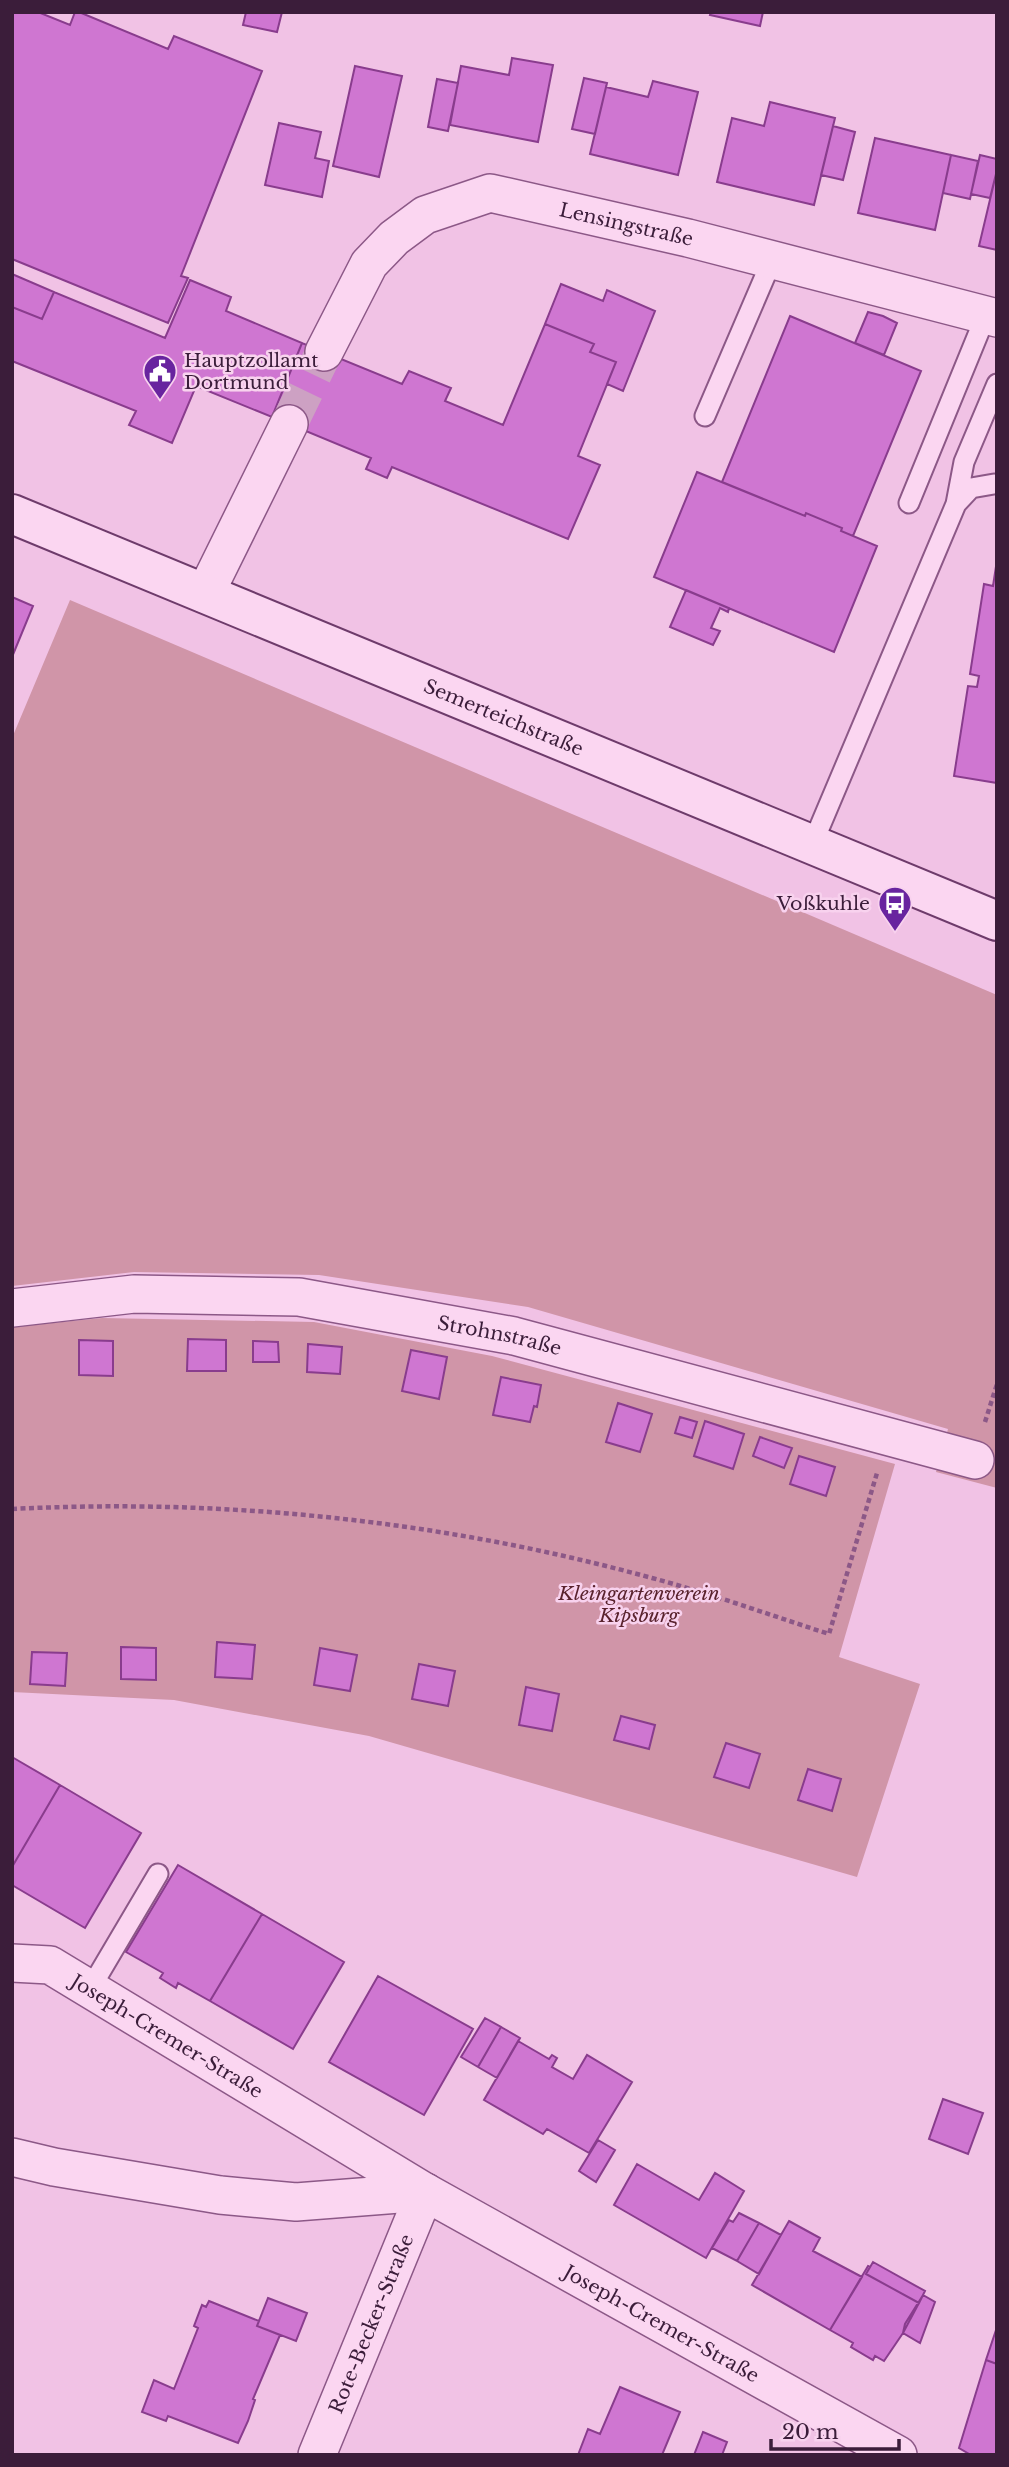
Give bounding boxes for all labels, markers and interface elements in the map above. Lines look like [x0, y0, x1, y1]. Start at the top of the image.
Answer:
street label: Lensingstraße [557, 198, 696, 250]
place label: Hauptzollamt Dortmund [184, 349, 319, 394]
public building icon: Hauptzollamt Dortmund [141, 352, 179, 401]
street label: Semerteichstraße [420, 674, 587, 760]
bus stop icon: Voßkuhle [876, 884, 914, 933]
place label: Voßkuhle [776, 892, 870, 915]
street label: Strohnstraße [436, 1311, 564, 1360]
park label: Kleingartenverein Kipsburg [557, 1582, 720, 1627]
street label: Joseph-Cremer-Straße [64, 1968, 267, 2103]
street label: Rote-Becker-Straße [324, 2231, 418, 2417]
street label: Joseph-Cremer-Straße [557, 2259, 763, 2387]
scale bar [771, 2408, 899, 2452]
text: 20 m [782, 2419, 839, 2445]

